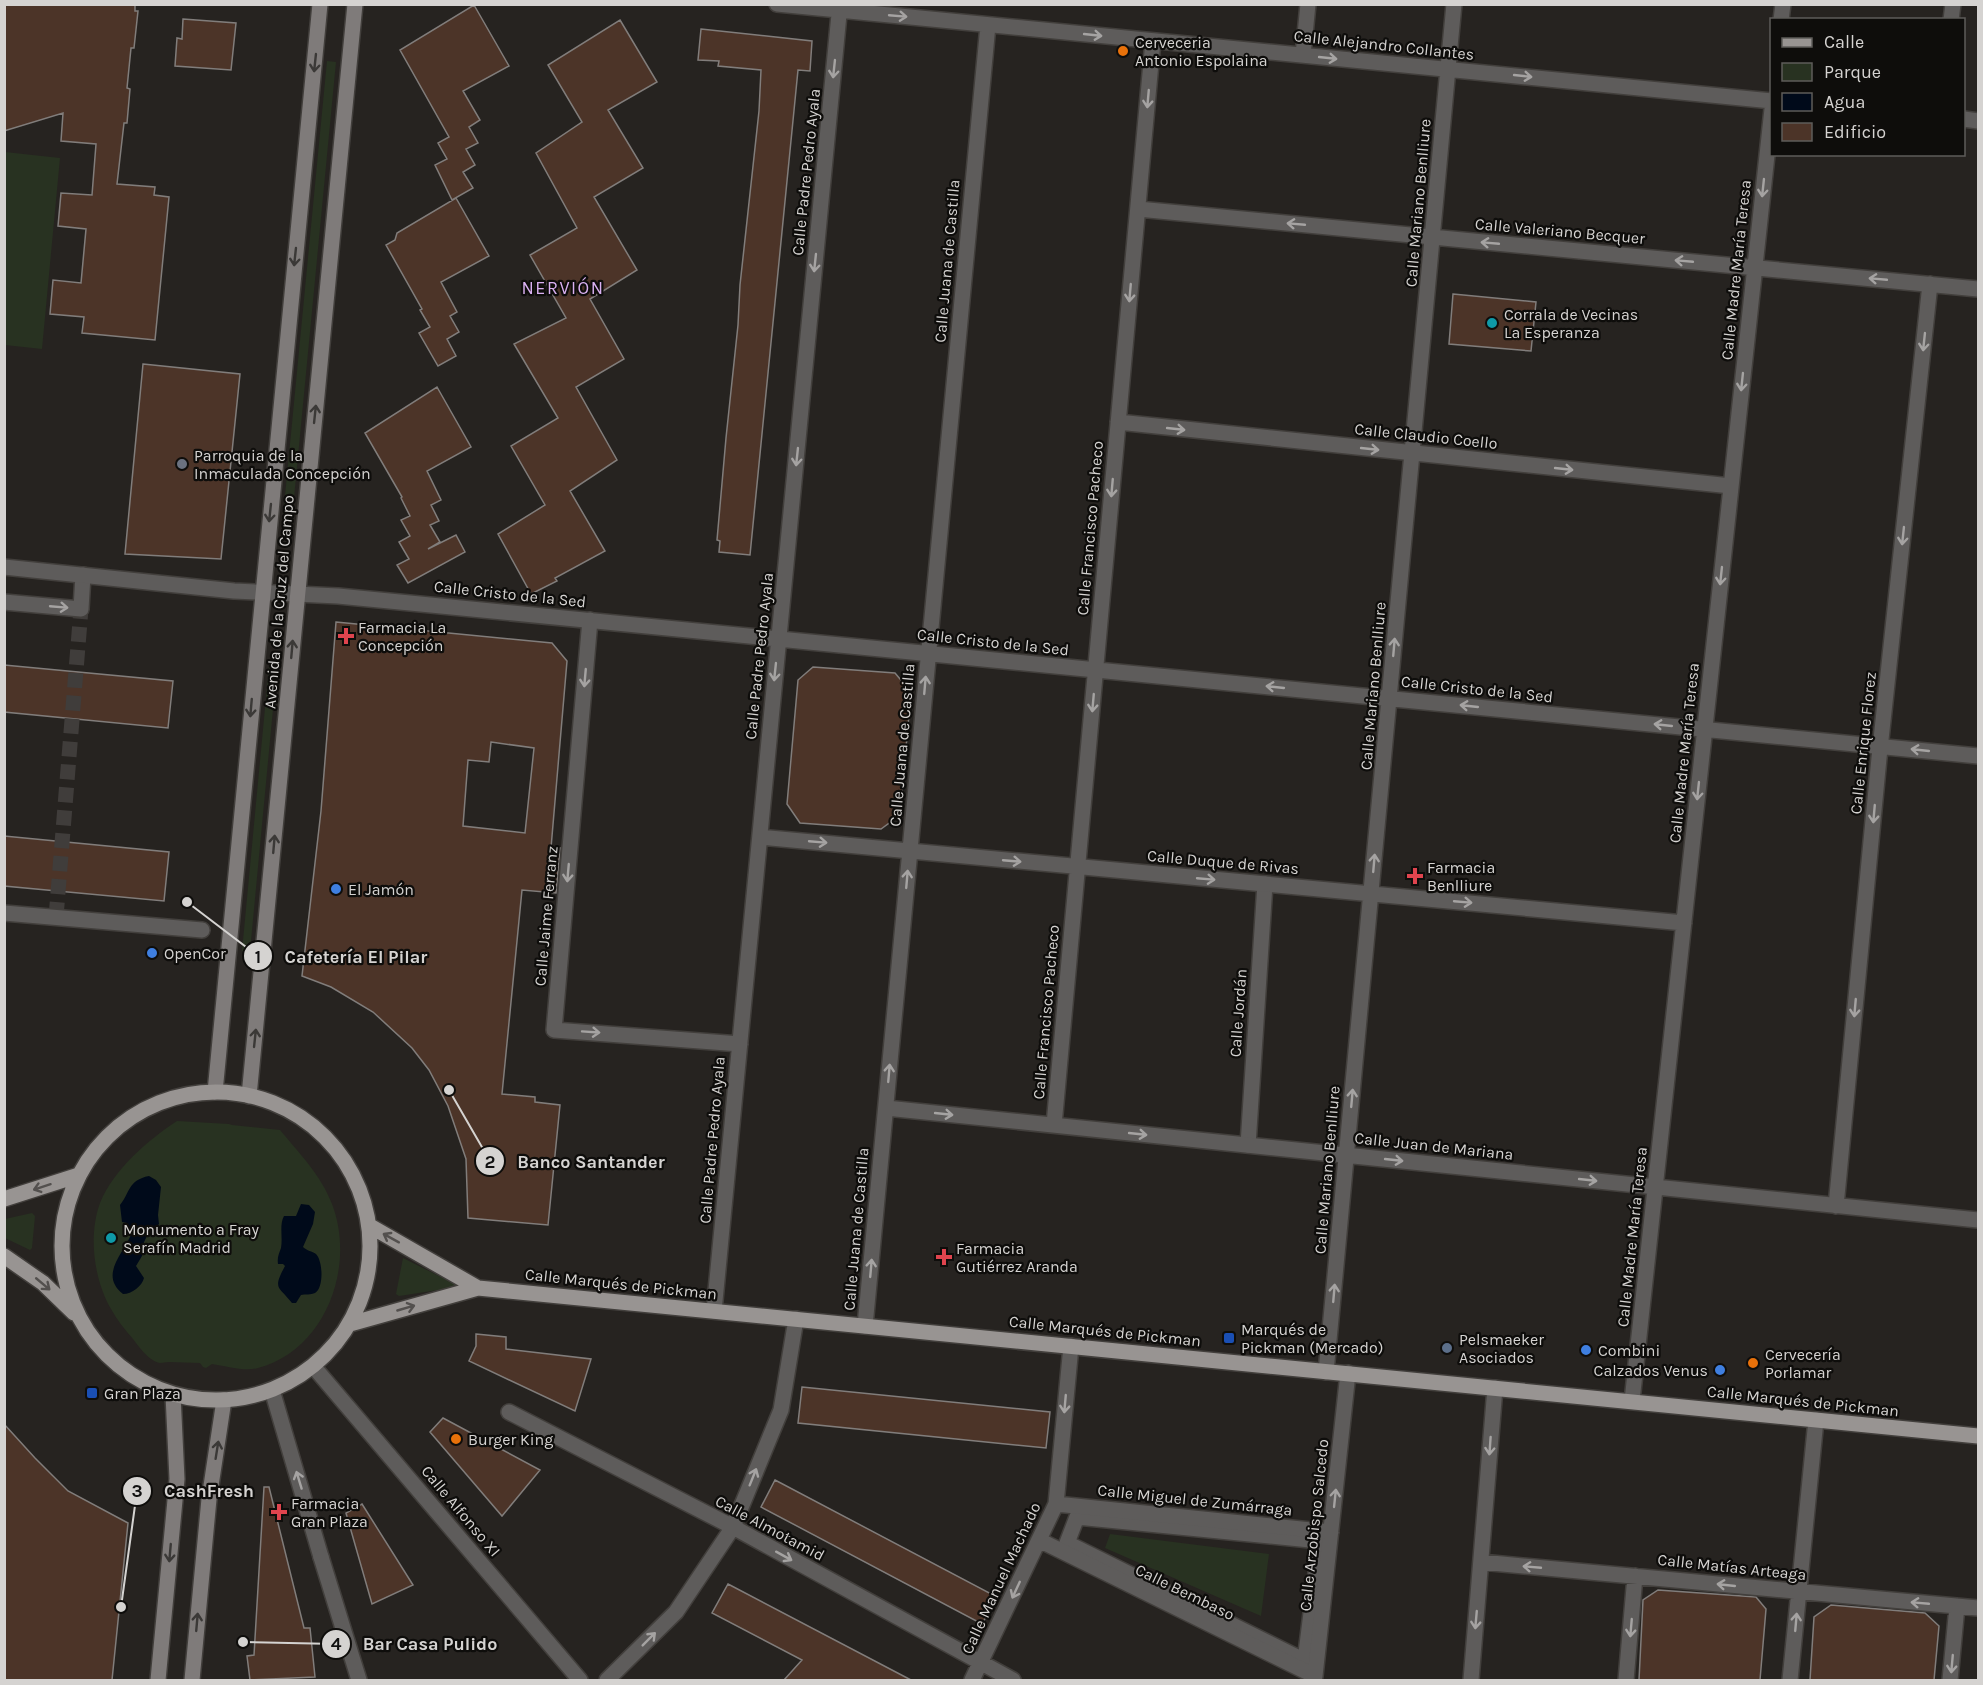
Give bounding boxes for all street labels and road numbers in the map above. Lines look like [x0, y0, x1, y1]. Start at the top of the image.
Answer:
street label: Calle Alejandro Collantes [1293, 26, 1475, 64]
street label: Calle Padre Pedro Ayala [788, 88, 824, 256]
street label: Calle Mariano Benlliure [1401, 118, 1435, 288]
street label: Calle Juana de Castilla [930, 179, 964, 343]
street label: Calle Madre María Teresa [1717, 179, 1755, 361]
street label: Calle Valeriano Becquer [1474, 214, 1646, 248]
street label: Calle Claudio Coello [1354, 419, 1498, 453]
street label: Calle Francisco Pacheco [1073, 440, 1107, 616]
street label: Avenida de la Cruz del Campo [260, 494, 298, 710]
street label: Calle Padre Pedro Ayala [741, 572, 777, 740]
street label: Calle Cristo de la Sed [433, 577, 587, 611]
street label: Calle Mariano Benlliure [1356, 601, 1390, 771]
street label: Calle Cristo de la Sed [916, 625, 1070, 659]
street label: Calle Madre María Teresa [1665, 662, 1703, 844]
street label: Calle Juana de Castilla [885, 663, 919, 827]
street label: Calle Enrique Florez [1846, 671, 1880, 815]
street label: Calle Cristo de la Sed [1400, 672, 1554, 706]
street label: Calle Jaime Ferranz [530, 845, 562, 987]
street label: Calle Duque de Rivas [1146, 846, 1300, 878]
street label: Calle Francisco Pacheco [1029, 924, 1063, 1100]
street label: Calle Jordán [1225, 968, 1251, 1058]
street label: Calle Padre Pedro Ayala [695, 1056, 729, 1224]
street label: Calle Mariano Benlliure [1310, 1085, 1344, 1255]
street label: Calle Juan de Mariana [1354, 1128, 1514, 1164]
street label: Calle Madre María Teresa [1613, 1146, 1651, 1328]
street label: Calle Juana de Castilla [839, 1147, 873, 1311]
street label: Calle Marqués de Pickman [524, 1264, 718, 1304]
street label: Calle Marqués de Pickman [1008, 1311, 1202, 1351]
street label: Calle Marqués de Pickman [1706, 1381, 1900, 1421]
street label: Calle Arzobispo Salcedo [1296, 1438, 1332, 1612]
street label: Calle Alfonso XI [417, 1462, 505, 1560]
street label: Calle Miguel de Zumárraga [1097, 1480, 1293, 1520]
street label: Calle Almotamid [712, 1491, 828, 1565]
street label: Calle Manuel Machado [958, 1499, 1044, 1657]
street label: Calle Matías Arteaga [1657, 1550, 1807, 1584]
street label: Calle Bembaso [1132, 1560, 1238, 1624]

